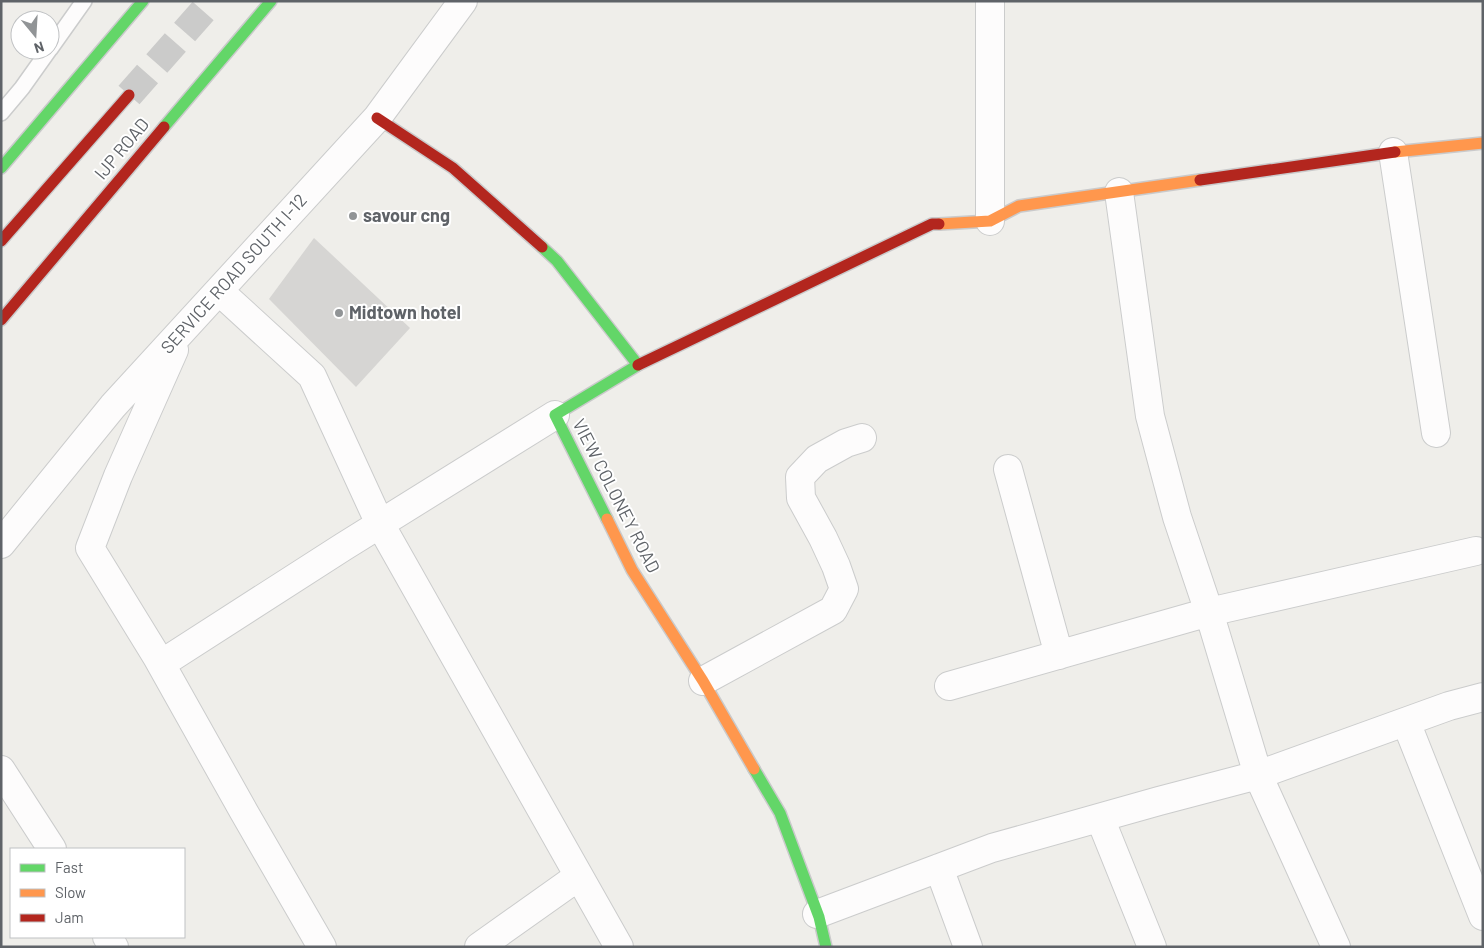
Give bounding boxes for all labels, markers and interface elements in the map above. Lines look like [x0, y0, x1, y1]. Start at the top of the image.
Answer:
north arrow [10, 10, 60, 60]
text: N [32, 38, 46, 57]
street label: IJP ROAD [89, 113, 153, 184]
street label: SERVICE ROAD SOUTH I-12 [156, 189, 311, 358]
place label: savour cng [363, 204, 450, 226]
marker: savour cng [347, 210, 359, 222]
place label: Midtown hotel [349, 301, 461, 323]
marker: Midtown hotel [333, 307, 345, 319]
street label: VIEW COLONEY ROAD [568, 415, 665, 576]
legend [10, 848, 185, 938]
text: Fast [55, 858, 83, 876]
text: Slow [55, 883, 86, 901]
text: Jam [55, 908, 84, 926]

